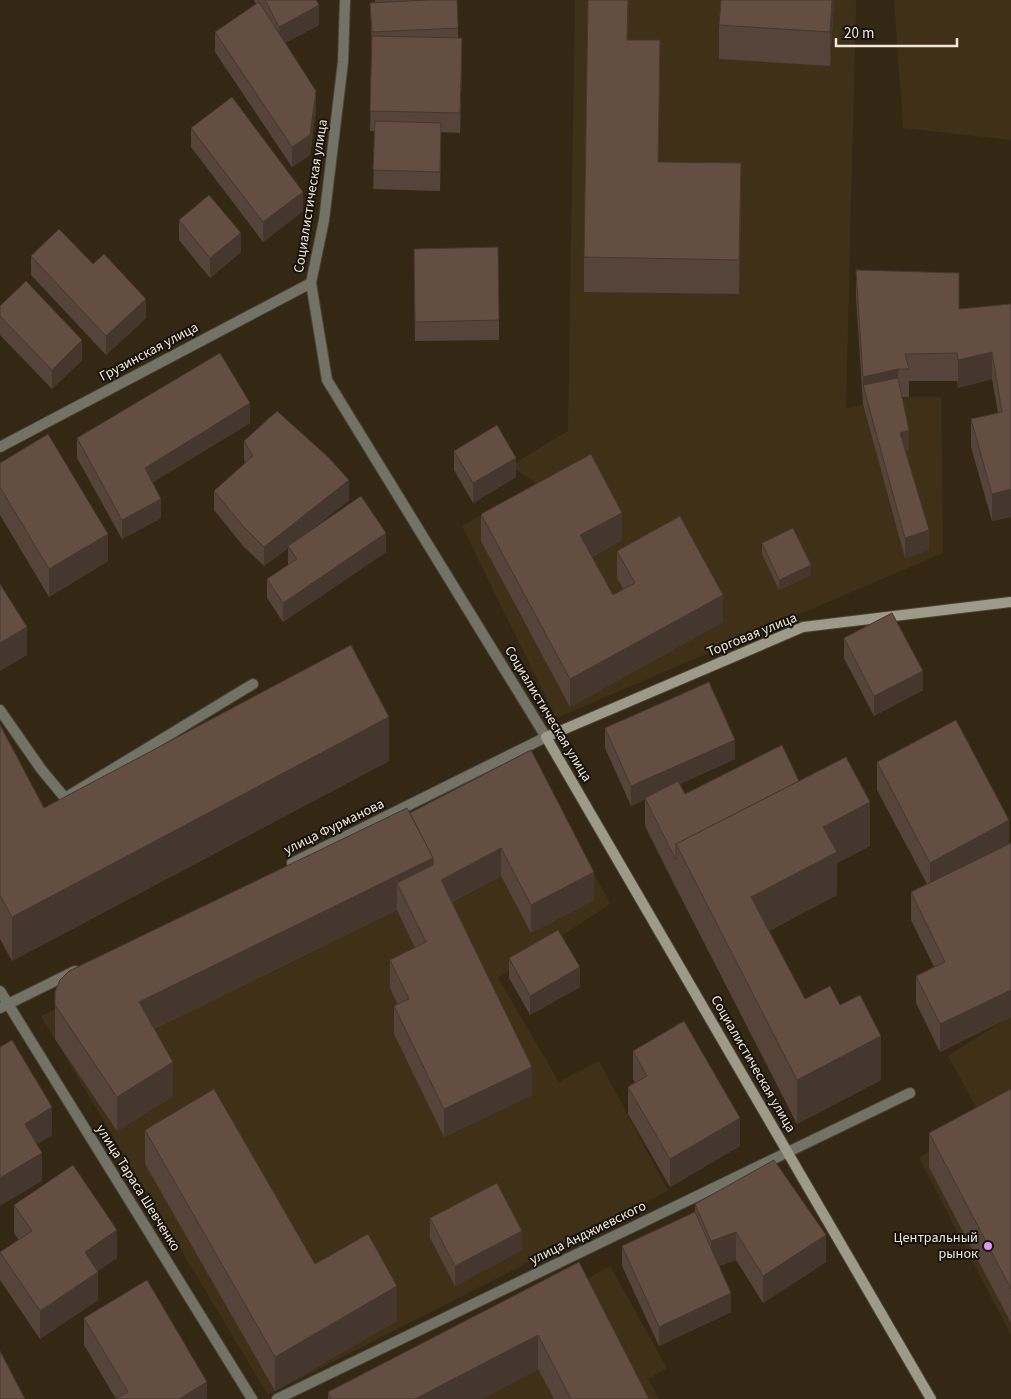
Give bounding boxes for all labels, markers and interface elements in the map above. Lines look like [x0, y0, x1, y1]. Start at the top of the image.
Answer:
scale bar [836, 15, 957, 47]
text: 20 m [844, 23, 874, 44]
street label: Социалистическая улица [289, 118, 333, 274]
street label: Грузинская улица [96, 318, 202, 386]
street label: Торговая улица [704, 608, 800, 662]
street label: Социалистическая улица [499, 642, 597, 786]
street label: улица Фурманова [280, 794, 388, 860]
street label: Социалистическая улица [705, 992, 801, 1136]
street label: улица Тараса Шевченко [91, 1121, 185, 1255]
street label: улица Анджиевского [526, 1196, 650, 1270]
place label: Центральный рынок [894, 1228, 978, 1264]
marker: Центральный рынок [982, 1240, 994, 1252]

